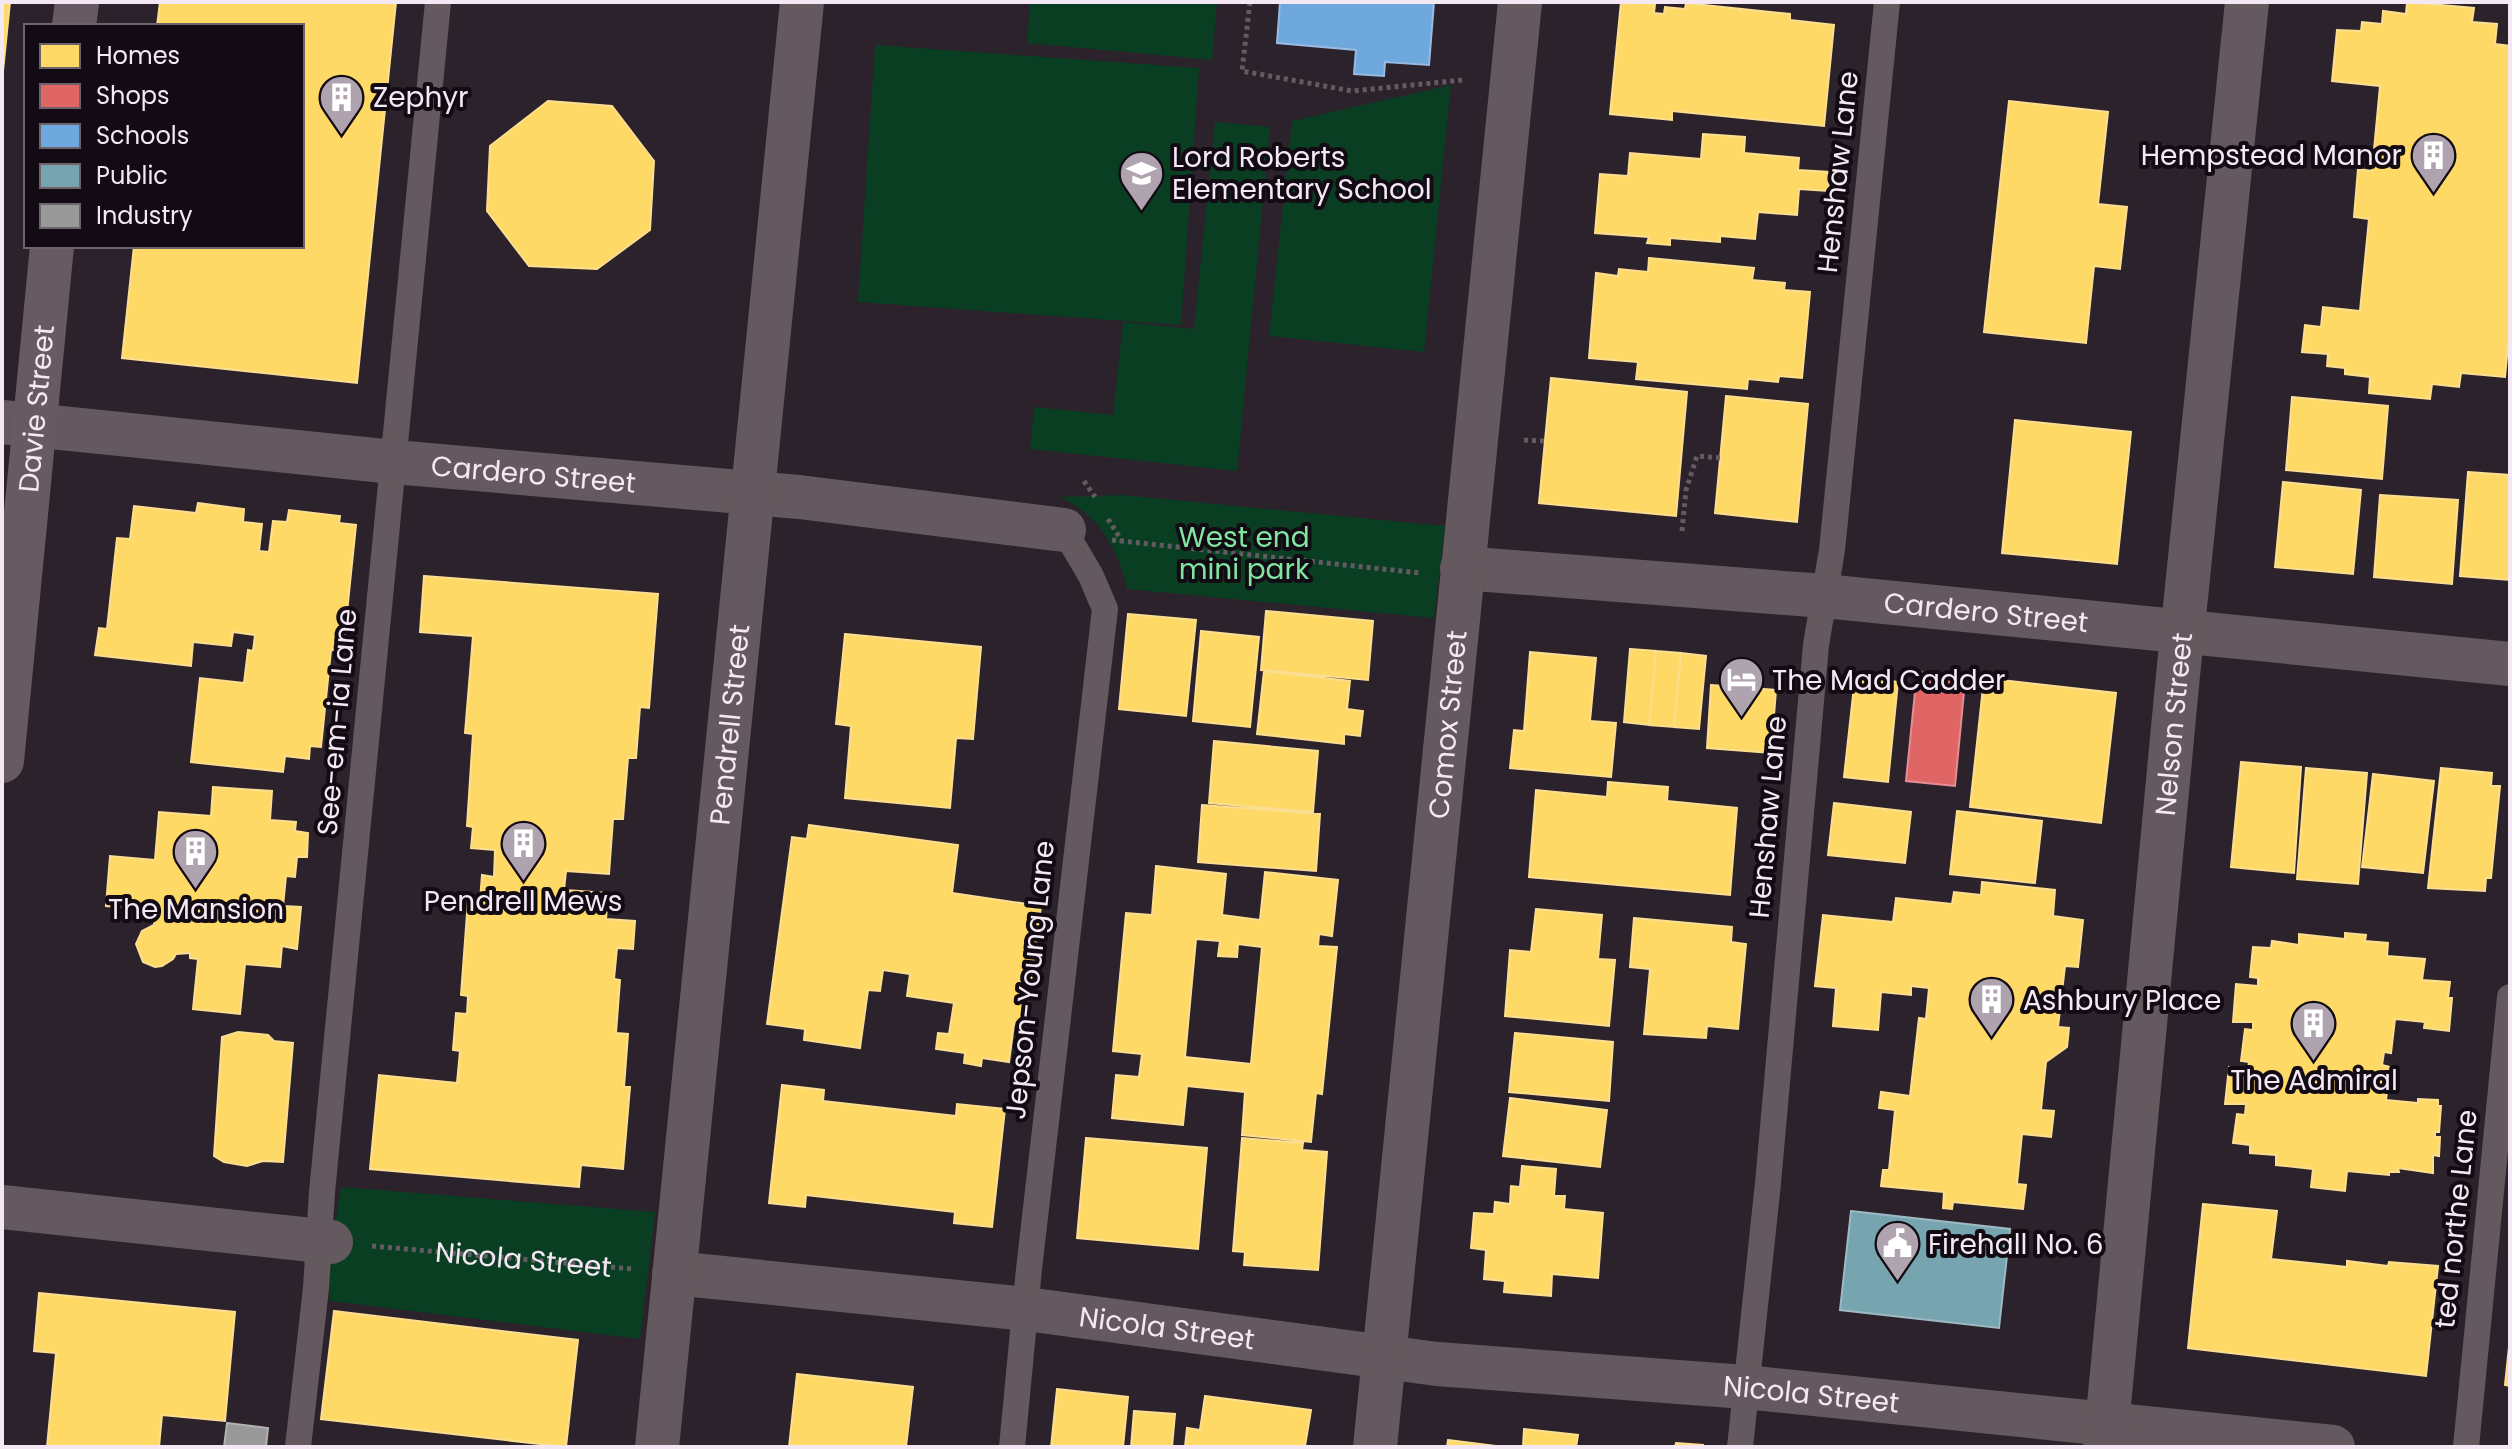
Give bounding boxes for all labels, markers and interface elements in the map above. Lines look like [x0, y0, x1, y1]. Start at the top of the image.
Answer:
legend [24, 24, 304, 248]
text: Homes [96, 39, 180, 72]
street label: Henshaw Lane [1808, 69, 1868, 275]
building icon: Zephyr [318, 73, 366, 136]
place label: Zephyr [373, 78, 469, 117]
text: Shops [96, 79, 170, 112]
text: Schools [96, 119, 189, 152]
building icon: Hempstead Manor [2409, 131, 2457, 194]
place label: Hempstead Manor [2141, 136, 2402, 175]
place label: Lord Roberts Elementary School [1172, 138, 1432, 209]
school or university icon: Lord Roberts Elementary School [1117, 149, 1165, 212]
text: Public [96, 159, 168, 192]
text: Industry [96, 199, 193, 232]
street label: Davie Street [9, 323, 64, 494]
street label: Cardero Street [430, 446, 637, 502]
park label: West end mini park [1178, 518, 1310, 589]
street label: Cardero Street [1882, 583, 2090, 642]
street label: See-em-ia Lane [308, 607, 366, 837]
street label: Pendrell Street [700, 622, 759, 827]
street label: Comox Street [1419, 629, 1476, 821]
street label: Nelson Street [2145, 631, 2202, 818]
hotel icon: The Mad Cadder [1717, 656, 1765, 719]
place label: The Mad Cadder [1772, 661, 2006, 700]
street label: Henshaw Lane [1740, 714, 1796, 920]
building icon: Pendrell Mews [499, 820, 547, 883]
building icon: The Mansion [172, 828, 220, 891]
street label: Jepson-Young Lane [996, 839, 1064, 1121]
place label: Pendrell Mews [424, 882, 622, 921]
place label: The Mansion [108, 890, 284, 929]
building icon: Ashbury Place [1968, 976, 2016, 1039]
place label: Ashbury Place [2023, 981, 2221, 1020]
building icon: The Admiral [2290, 999, 2338, 1062]
place label: The Admiral [2230, 1061, 2398, 1100]
street label: ted northe Lane [2425, 1108, 2487, 1330]
public building icon: Firehall No. 6 [1873, 1220, 1921, 1283]
place label: Firehall No. 6 [1928, 1225, 2104, 1264]
street label: Nicola Street [434, 1232, 613, 1287]
street label: Nicola Street [1077, 1297, 1257, 1359]
street label: Nicola Street [1722, 1366, 1901, 1422]

